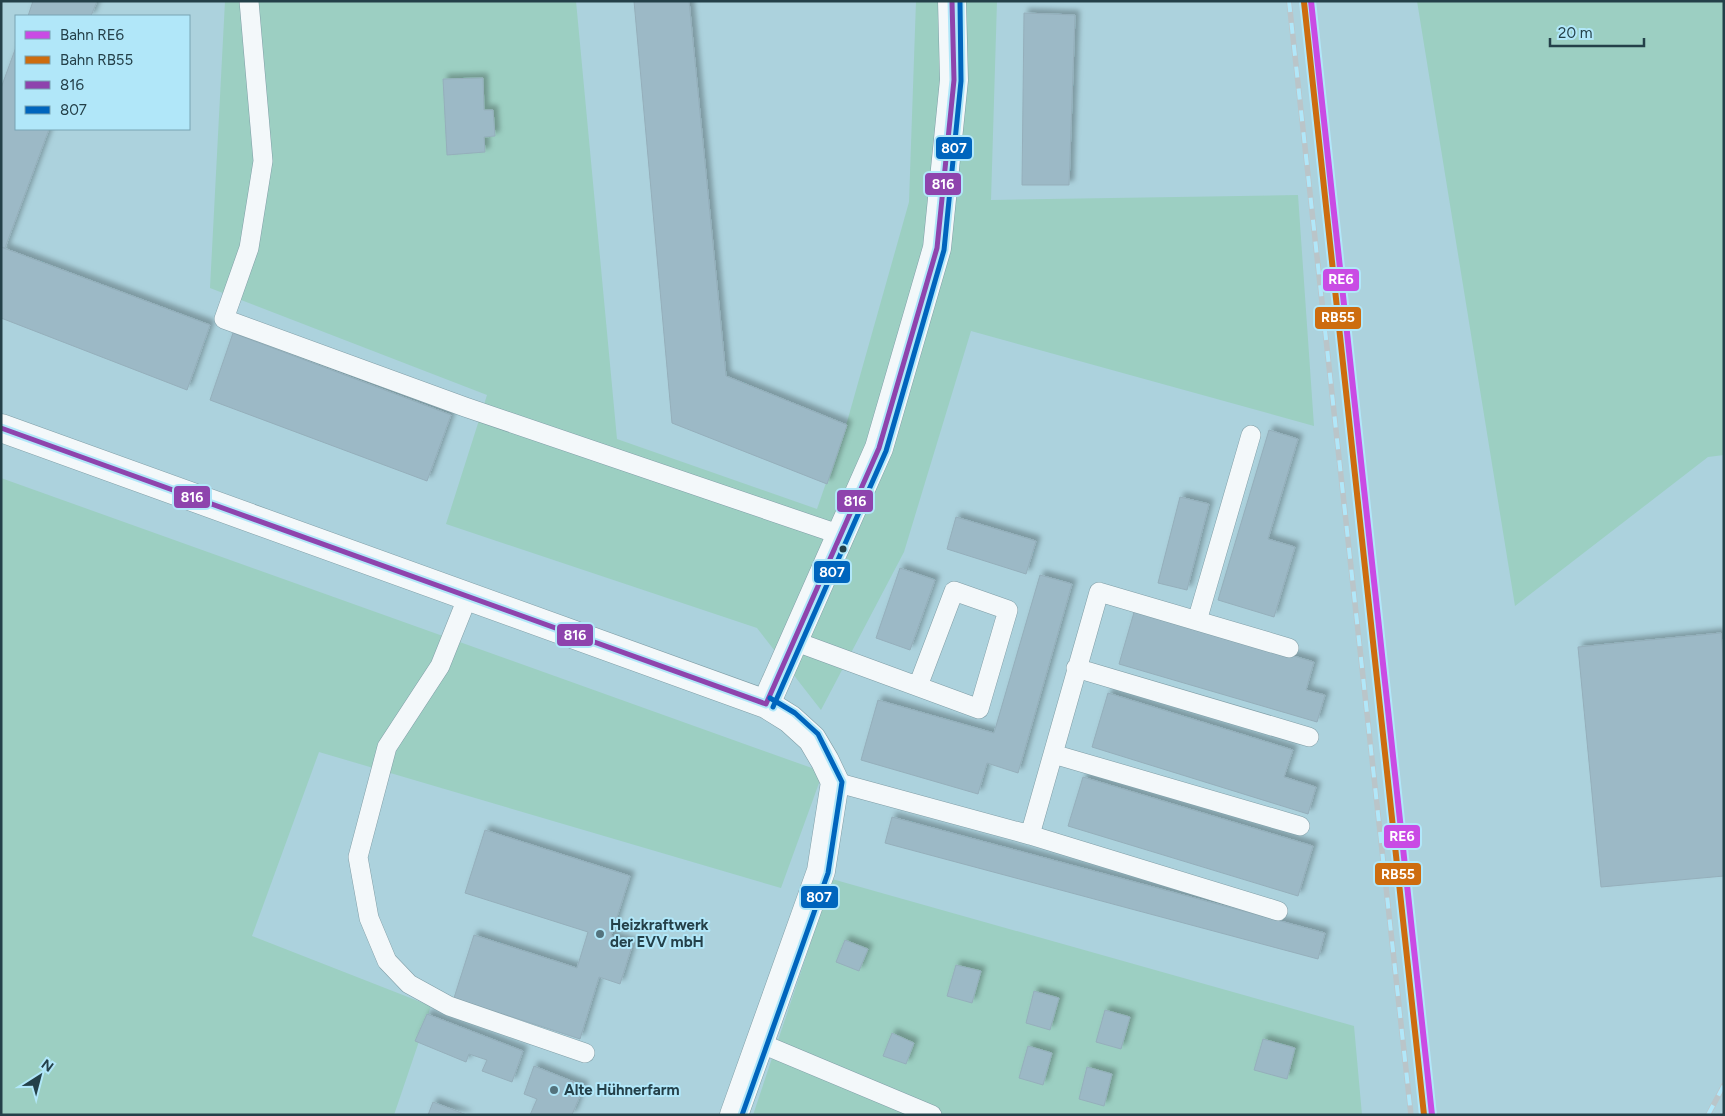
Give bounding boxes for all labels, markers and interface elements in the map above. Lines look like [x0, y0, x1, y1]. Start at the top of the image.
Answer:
legend [15, 15, 190, 130]
scale bar [1550, 15, 1644, 47]
text: 20 m [1558, 24, 1592, 42]
text: Bahn RE6 [60, 26, 125, 44]
text: Bahn RB55 [60, 51, 133, 69]
text: 816 [60, 76, 84, 94]
text: 807 [60, 101, 87, 119]
line badge: 807 [935, 136, 973, 160]
text: 807 [941, 140, 967, 157]
line badge: 816 [924, 172, 962, 196]
text: 816 [932, 176, 954, 193]
line badge: RE6 [1322, 268, 1360, 292]
text: RE6 [1328, 271, 1354, 288]
line badge: RB55 [1314, 306, 1362, 330]
text: RB55 [1321, 309, 1355, 326]
line badge: 816 [173, 485, 211, 509]
text: 816 [181, 489, 203, 506]
line badge: 816 [836, 489, 874, 513]
text: 816 [844, 493, 866, 510]
unlabelled marker [838, 544, 848, 554]
line badge: 807 [813, 560, 851, 584]
text: 807 [819, 564, 845, 581]
line badge: 816 [556, 623, 594, 647]
text: 816 [564, 627, 586, 644]
line badge: RE6 [1383, 824, 1421, 849]
text: RE6 [1389, 828, 1415, 845]
line badge: RB55 [1374, 862, 1422, 886]
text: RB55 [1381, 866, 1415, 883]
line badge: 807 [800, 885, 839, 909]
text: 807 [806, 889, 832, 906]
place label: Heizkraftwerk der EVV mbH [610, 916, 709, 951]
marker: Heizkraftwerk der EVV mbH [594, 928, 606, 940]
north arrow [15, 1051, 65, 1101]
text: N [38, 1056, 57, 1076]
place label: Alte Hühnerfarm [564, 1081, 680, 1099]
marker: Alte Hühnerfarm [548, 1084, 560, 1096]

